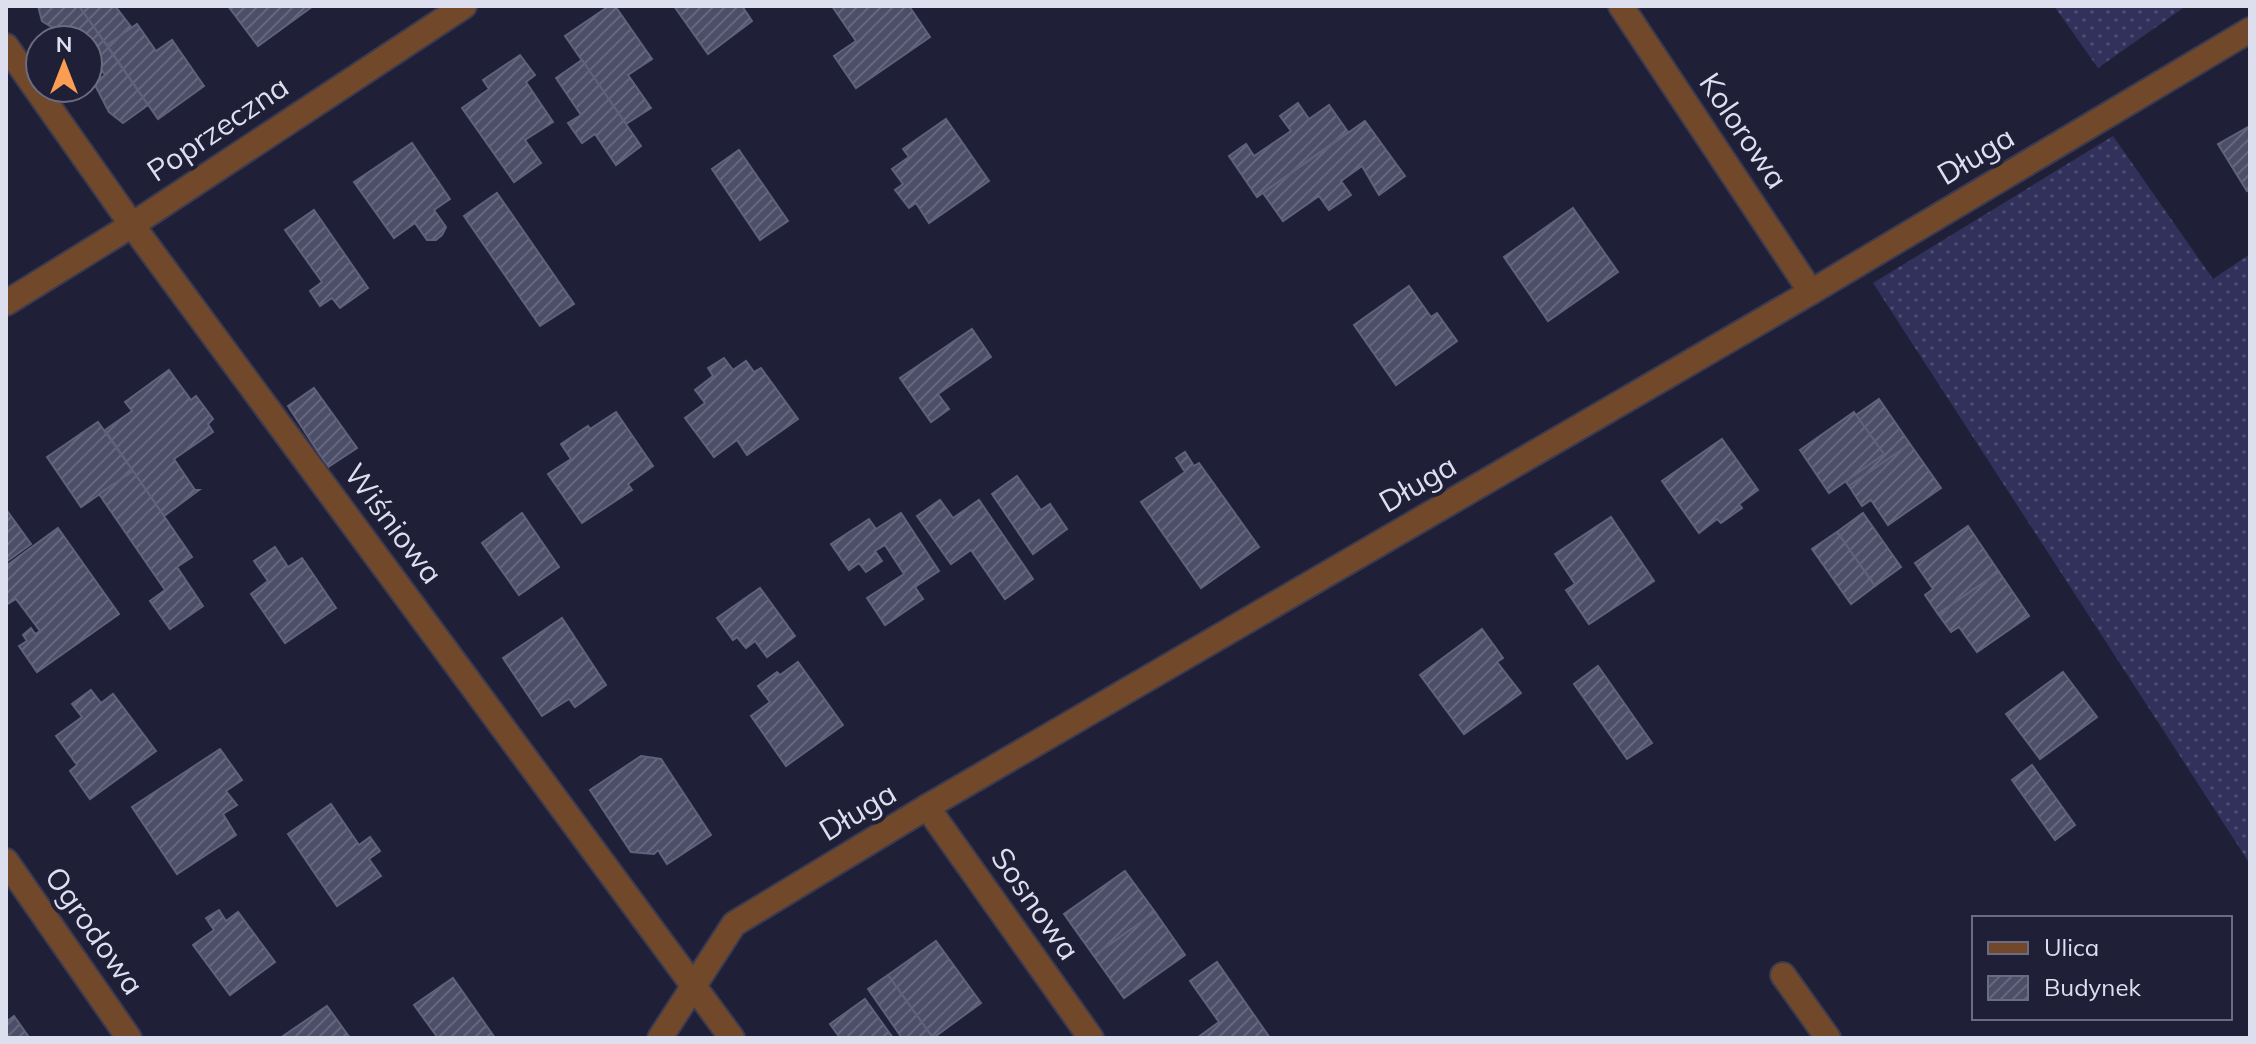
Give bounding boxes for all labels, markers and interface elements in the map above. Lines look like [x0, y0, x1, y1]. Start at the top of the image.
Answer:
north arrow [24, 24, 104, 104]
text: N [56, 30, 72, 58]
street label: Kolorowa [1691, 65, 1796, 196]
street label: Poprzeczna [139, 67, 295, 189]
street label: Długa [1930, 117, 2021, 193]
street label: Długa [1372, 446, 1463, 520]
street label: Wiśniowa [336, 456, 451, 591]
street label: Długa [812, 773, 903, 849]
street label: Sosnowa [983, 840, 1088, 967]
street label: Ogrodowa [37, 859, 153, 1002]
legend [1972, 916, 2232, 1020]
text: Ulica [2044, 932, 2099, 962]
text: Budynek [2044, 972, 2141, 1002]

